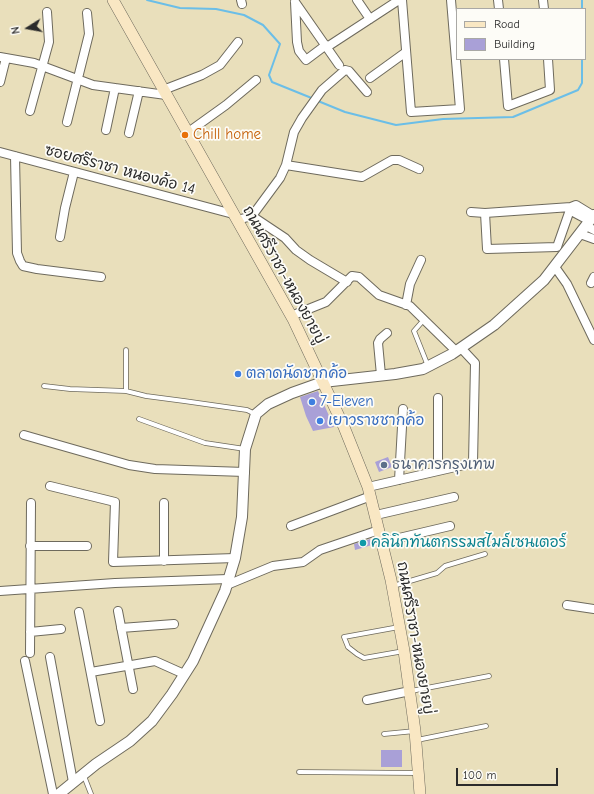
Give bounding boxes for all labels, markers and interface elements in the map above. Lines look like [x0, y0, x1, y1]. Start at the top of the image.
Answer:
north arrow [8, 8, 48, 48]
legend [456, 8, 586, 60]
text: Road [494, 17, 520, 31]
text: N [9, 26, 23, 35]
text: Building [494, 37, 535, 51]
place label: Chill home [193, 126, 261, 144]
marker: Chill home [180, 130, 190, 140]
street label: ซอยศรีราชา หนองค้อ 14 [43, 141, 197, 199]
street label: ถนนศรีราชา-หนองยายบู่ [239, 203, 329, 347]
place label: ตลาดนัดชากค้อ [246, 365, 347, 383]
marker: ตลาดนัดชากค้อ [233, 369, 243, 379]
place label: 7-Eleven [320, 393, 374, 411]
marker: 7-Eleven [307, 397, 317, 407]
place label: เยาวราชชากค้อ [328, 412, 424, 430]
marker: เยาวราชชากค้อ [315, 416, 325, 426]
place label: ธนาคารกรุงเทพ [392, 456, 495, 474]
marker: ธนาคารกรุงเทพ [379, 460, 389, 470]
place label: คลินิกทันตกรรมสไมล์เซนเตอร์ [371, 534, 567, 552]
marker: คลินิกทันตกรรมสไมล์เซนเตอร์ [358, 538, 368, 548]
street label: ถนนศรีราชา-หนองยายบู่ [393, 560, 437, 716]
scale bar [458, 760, 560, 786]
text: 100 m [463, 768, 496, 782]

